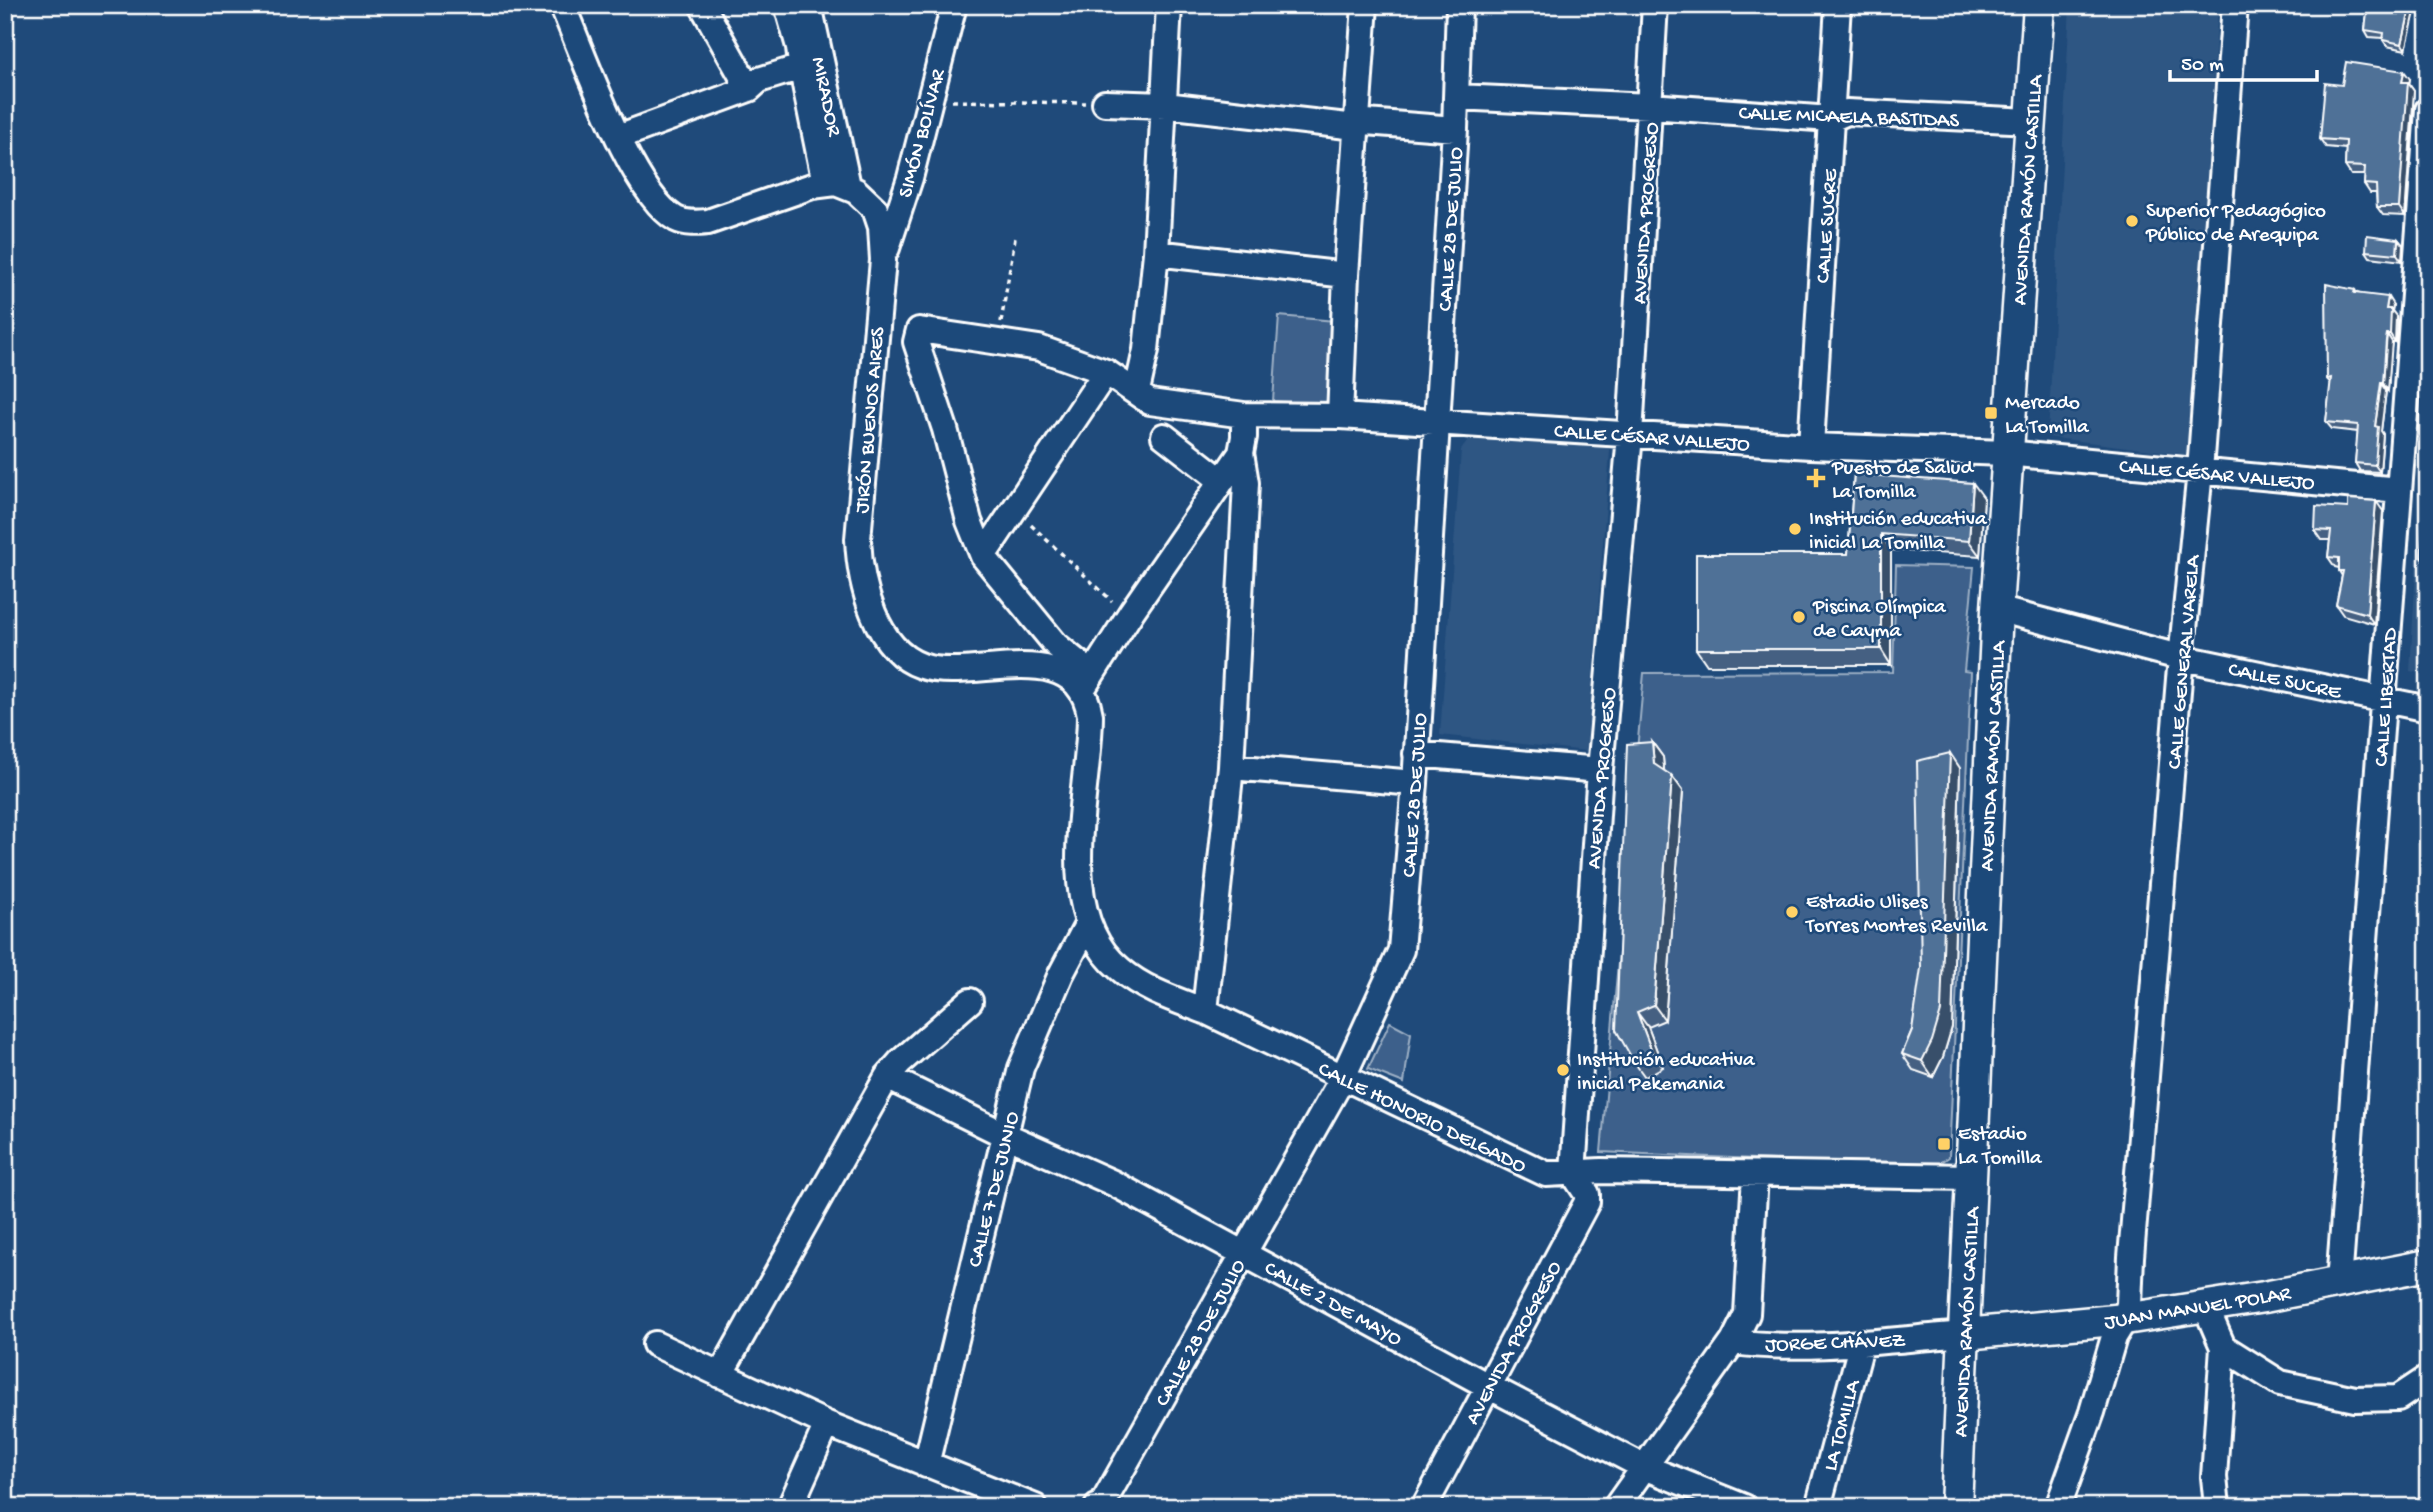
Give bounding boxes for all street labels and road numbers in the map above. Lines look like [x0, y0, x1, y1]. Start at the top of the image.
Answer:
street label: MIRADOR [804, 55, 845, 140]
street label: SIMÓN BOLÍVAR [894, 66, 953, 201]
street label: AVENIDA RAMÓN CASTILLA [2009, 73, 2050, 306]
street label: CALLE MICAELA BASTIDAS [1738, 102, 1960, 135]
street label: AVENIDA PROGRESO [1629, 121, 1666, 305]
street label: CALLE 28 DE JULIO [1434, 146, 1471, 312]
street label: CALLE SUCRE [1812, 167, 1845, 284]
street label: JIRÓN BUENOS AIRES [851, 326, 892, 514]
street label: CALLE CÉSAR VALLEJO [1553, 420, 1751, 459]
street label: CALLE CÉSAR VALLEJO [2118, 455, 2316, 498]
street label: CALLE GENERAL VARELA [2164, 553, 2207, 770]
street label: CALLE LIBERTAD [2370, 627, 2405, 767]
street label: AVENIDA RAMÓN CASTILLA [1976, 639, 2013, 872]
street label: CALLE SUCRE [2226, 658, 2344, 707]
street label: AVENIDA PROGRESO [1583, 686, 1624, 870]
street label: CALLE 28 DE JULIO [1398, 712, 1435, 878]
street label: CALLE HONORIO DELGADO [1313, 1058, 1530, 1181]
street label: CALLE 7 DE JUNIO [964, 1109, 1027, 1270]
street label: AVENIDA RAMÓN CASTILLA [1950, 1205, 1987, 1438]
street label: CALLE 28 DE JULIO [1151, 1255, 1253, 1412]
street label: CALLE 2 DE MAYO [1259, 1257, 1406, 1353]
street label: AVENIDA PROGRESO [1461, 1257, 1569, 1430]
street label: JUAN MANUEL POLAR [2103, 1282, 2293, 1337]
street label: JORGE CHÁVEZ [1765, 1329, 1906, 1359]
street label: LA TOMILLA [1819, 1376, 1868, 1474]

